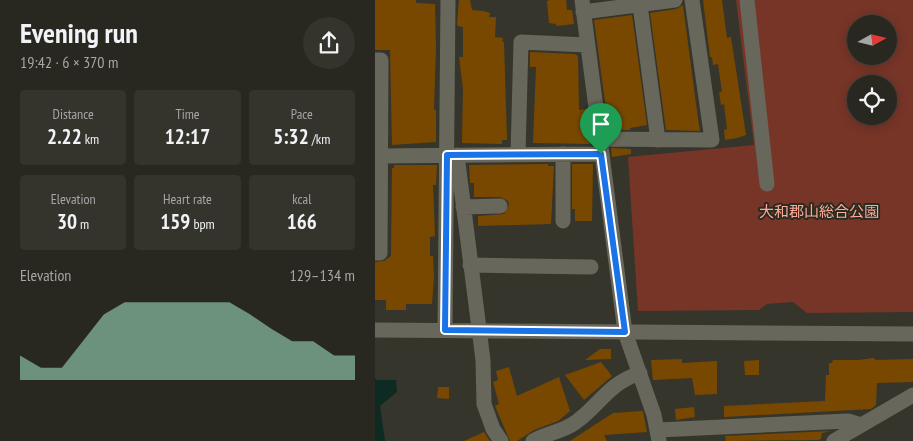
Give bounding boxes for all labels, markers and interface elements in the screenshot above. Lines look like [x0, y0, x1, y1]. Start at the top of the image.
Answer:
text: Evening run [20, 14, 138, 51]
north arrow [847, 15, 897, 65]
map controls [847, 15, 897, 125]
button: share [303, 17, 355, 69]
text: 19:42 · 6 × 370 m [20, 52, 118, 72]
button: locate [847, 75, 897, 125]
pin [580, 103, 622, 154]
text: Distance [53, 105, 94, 123]
text: Time [175, 105, 200, 123]
text: Pace [291, 105, 313, 123]
icon: arrive [587, 110, 615, 138]
text: 2.22 [47, 123, 82, 150]
text: 12:17 [165, 123, 210, 150]
text: 5:32 [273, 123, 309, 150]
text: km [82, 130, 99, 148]
text: /km [309, 130, 330, 148]
text: Elevation [51, 190, 96, 208]
text: Heart rate [163, 190, 212, 208]
text: kcal [292, 190, 311, 208]
park label: 大和郡山総合公園 [759, 202, 879, 221]
text: 30 [57, 208, 77, 235]
text: 159 [160, 208, 190, 235]
text: 166 [287, 208, 317, 235]
text: m [77, 215, 89, 233]
text: bpm [190, 215, 215, 233]
text: Elevation [20, 265, 71, 285]
text: 129–134 m [290, 265, 355, 285]

